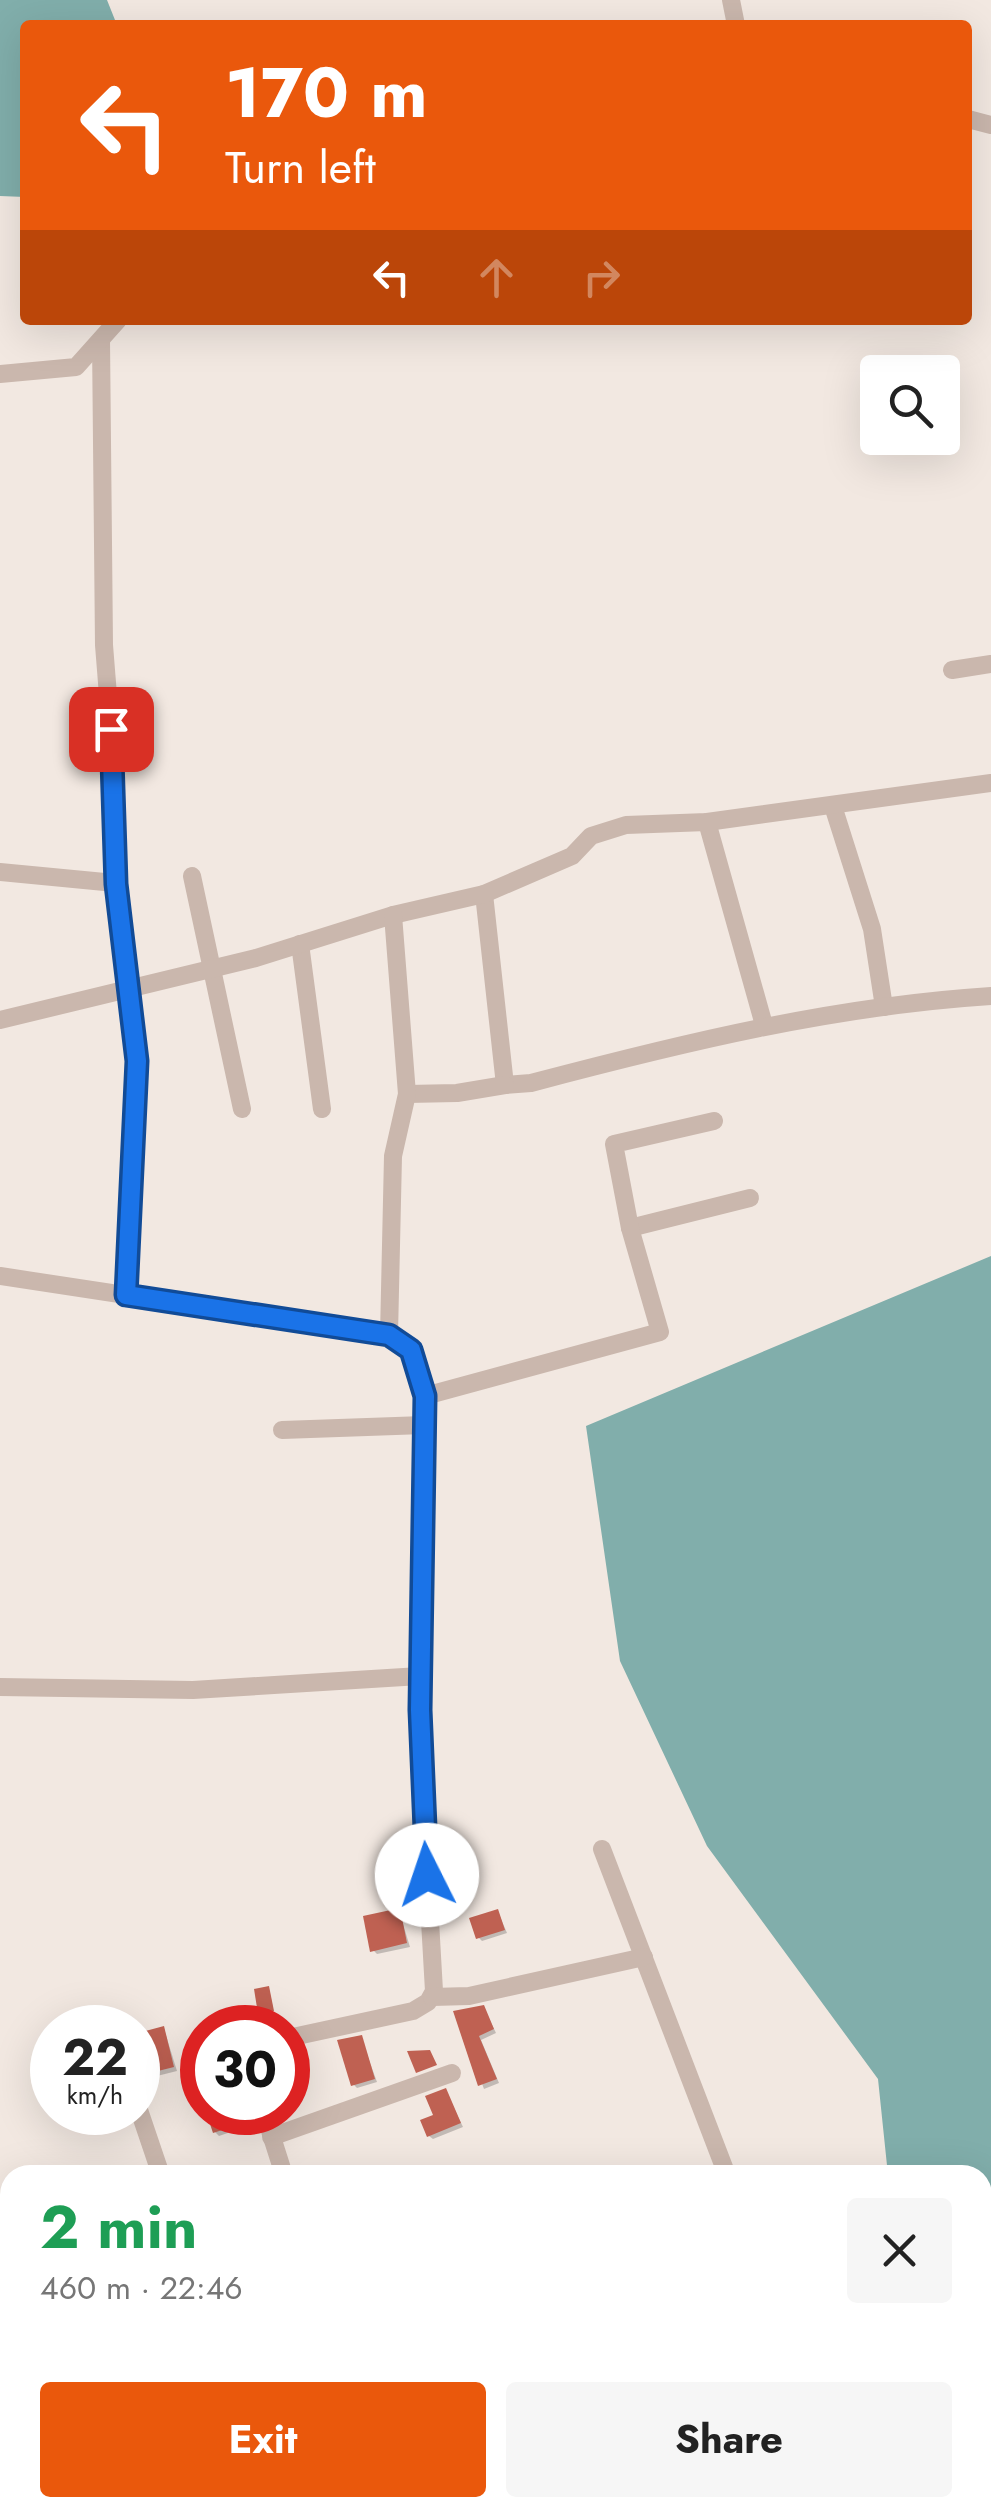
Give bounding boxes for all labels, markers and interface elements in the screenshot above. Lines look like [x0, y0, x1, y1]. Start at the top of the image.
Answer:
text: 170 m [225, 42, 428, 143]
icon: left [60, 60, 190, 190]
text: Turn left [225, 135, 376, 200]
icon: left [364, 250, 419, 305]
icon: ahead [469, 250, 524, 305]
icon: right [574, 250, 629, 305]
map controls [860, 355, 960, 455]
button: search [860, 355, 960, 455]
pin [69, 687, 154, 772]
icon: arrive [84, 702, 139, 757]
position arrow [375, 1823, 479, 1927]
speed limit sign: 30 [180, 2005, 310, 2135]
text: 22 [62, 2021, 128, 2094]
text: km/h [67, 2077, 123, 2113]
text: 2 min [40, 2184, 198, 2271]
button: close [847, 2198, 952, 2303]
text: 460 m · 22:46 [40, 2265, 243, 2311]
button: Exit [40, 2382, 486, 2497]
button: Share [506, 2382, 952, 2497]

